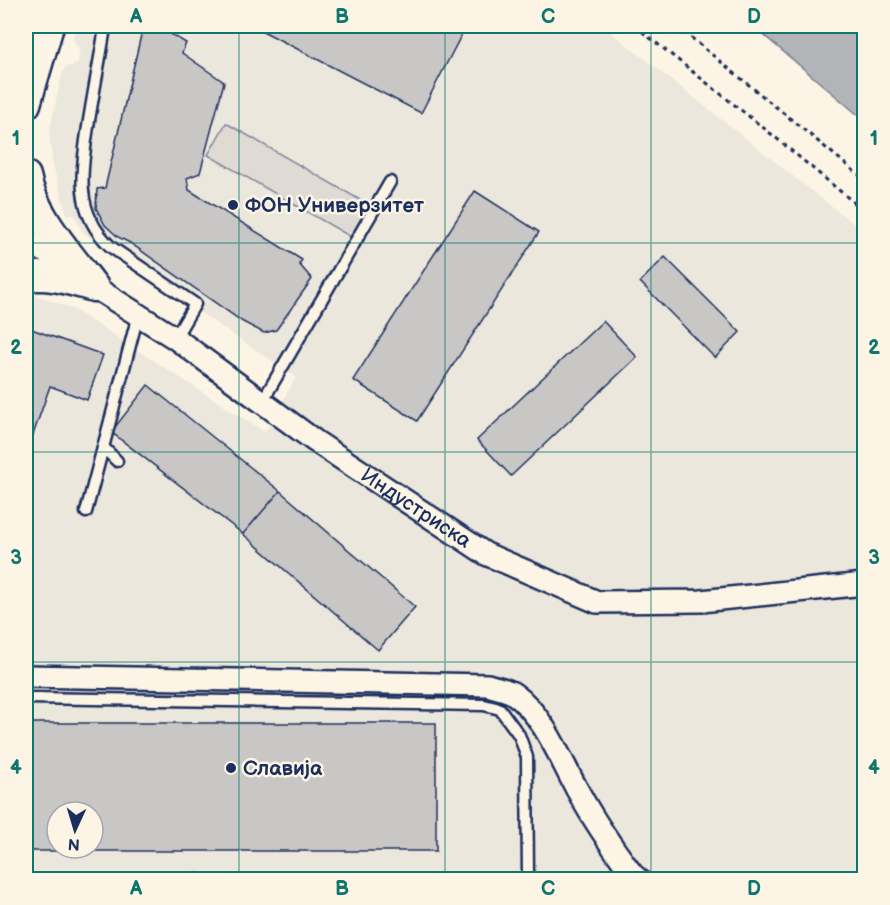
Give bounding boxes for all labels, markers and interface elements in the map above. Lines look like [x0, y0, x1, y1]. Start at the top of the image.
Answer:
text: A [129, 5, 143, 29]
text: B [335, 5, 349, 29]
text: C [541, 5, 555, 29]
text: D [747, 5, 761, 29]
text: 1 [12, 127, 20, 151]
text: 1 [870, 127, 878, 151]
place label: ФОН Универзитет [245, 193, 424, 218]
marker: ФОН Универзитет [226, 198, 240, 212]
text: 2 [10, 336, 22, 360]
text: 2 [868, 336, 880, 360]
street label: Индустриска [356, 462, 477, 554]
text: 3 [10, 546, 22, 570]
text: 3 [868, 546, 880, 570]
text: 4 [10, 756, 22, 780]
place label: Славија [243, 756, 323, 781]
text: 4 [868, 756, 880, 780]
marker: Славија [224, 761, 238, 775]
north arrow [45, 800, 105, 860]
text: N [67, 834, 81, 853]
text: A [129, 877, 143, 901]
text: B [335, 877, 349, 901]
text: C [541, 877, 555, 901]
text: D [747, 877, 761, 901]

